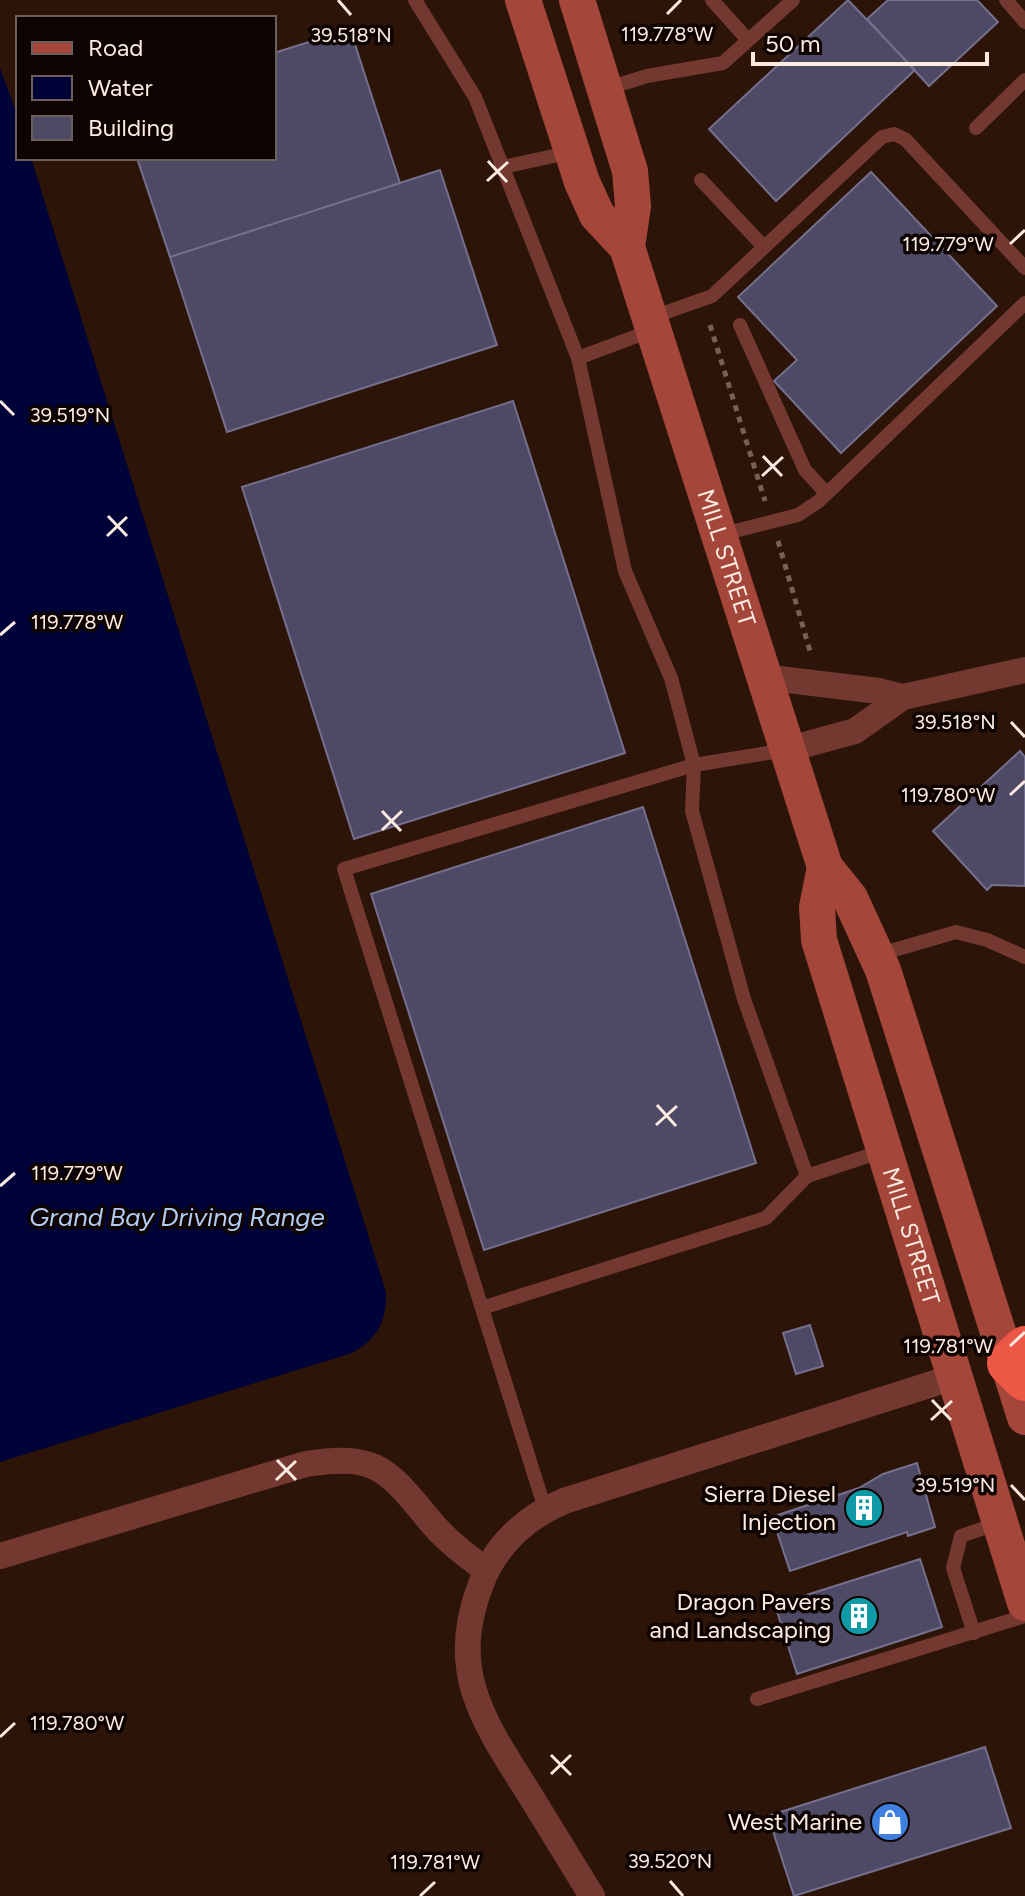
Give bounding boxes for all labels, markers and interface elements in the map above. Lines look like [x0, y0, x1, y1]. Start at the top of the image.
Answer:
legend [16, 16, 276, 160]
scale bar [753, 16, 987, 66]
text: 119.778°W [621, 22, 713, 46]
text: 39.518°N [310, 23, 392, 47]
text: 50 m [765, 29, 821, 58]
text: Road [88, 33, 143, 62]
text: Water [88, 73, 153, 102]
text: Building [88, 113, 174, 142]
text: 119.779°W [902, 232, 994, 256]
text: 39.519°N [30, 403, 110, 427]
street label: MILL STREET [691, 486, 762, 630]
text: 119.778°W [31, 610, 123, 634]
text: 39.518°N [914, 710, 996, 734]
text: 119.780°W [901, 783, 995, 807]
text: 119.779°W [31, 1161, 123, 1185]
street label: MILL STREET [877, 1164, 946, 1308]
water label: Grand Bay Driving Range [29, 1201, 325, 1233]
text: 119.781°W [903, 1334, 993, 1358]
text: 39.519°N [915, 1473, 995, 1497]
place label: Sierra Diesel Injection [703, 1479, 836, 1536]
building icon: Sierra Diesel Injection [843, 1487, 885, 1529]
place label: Dragon Pavers and Landscaping [650, 1587, 831, 1644]
building icon: Dragon Pavers and Landscaping [838, 1595, 880, 1637]
text: 119.780°W [30, 1711, 124, 1735]
shop icon: West Marine [869, 1801, 911, 1843]
place label: West Marine [728, 1807, 862, 1836]
text: 39.520°N [628, 1849, 712, 1873]
text: 119.781°W [390, 1850, 480, 1874]

